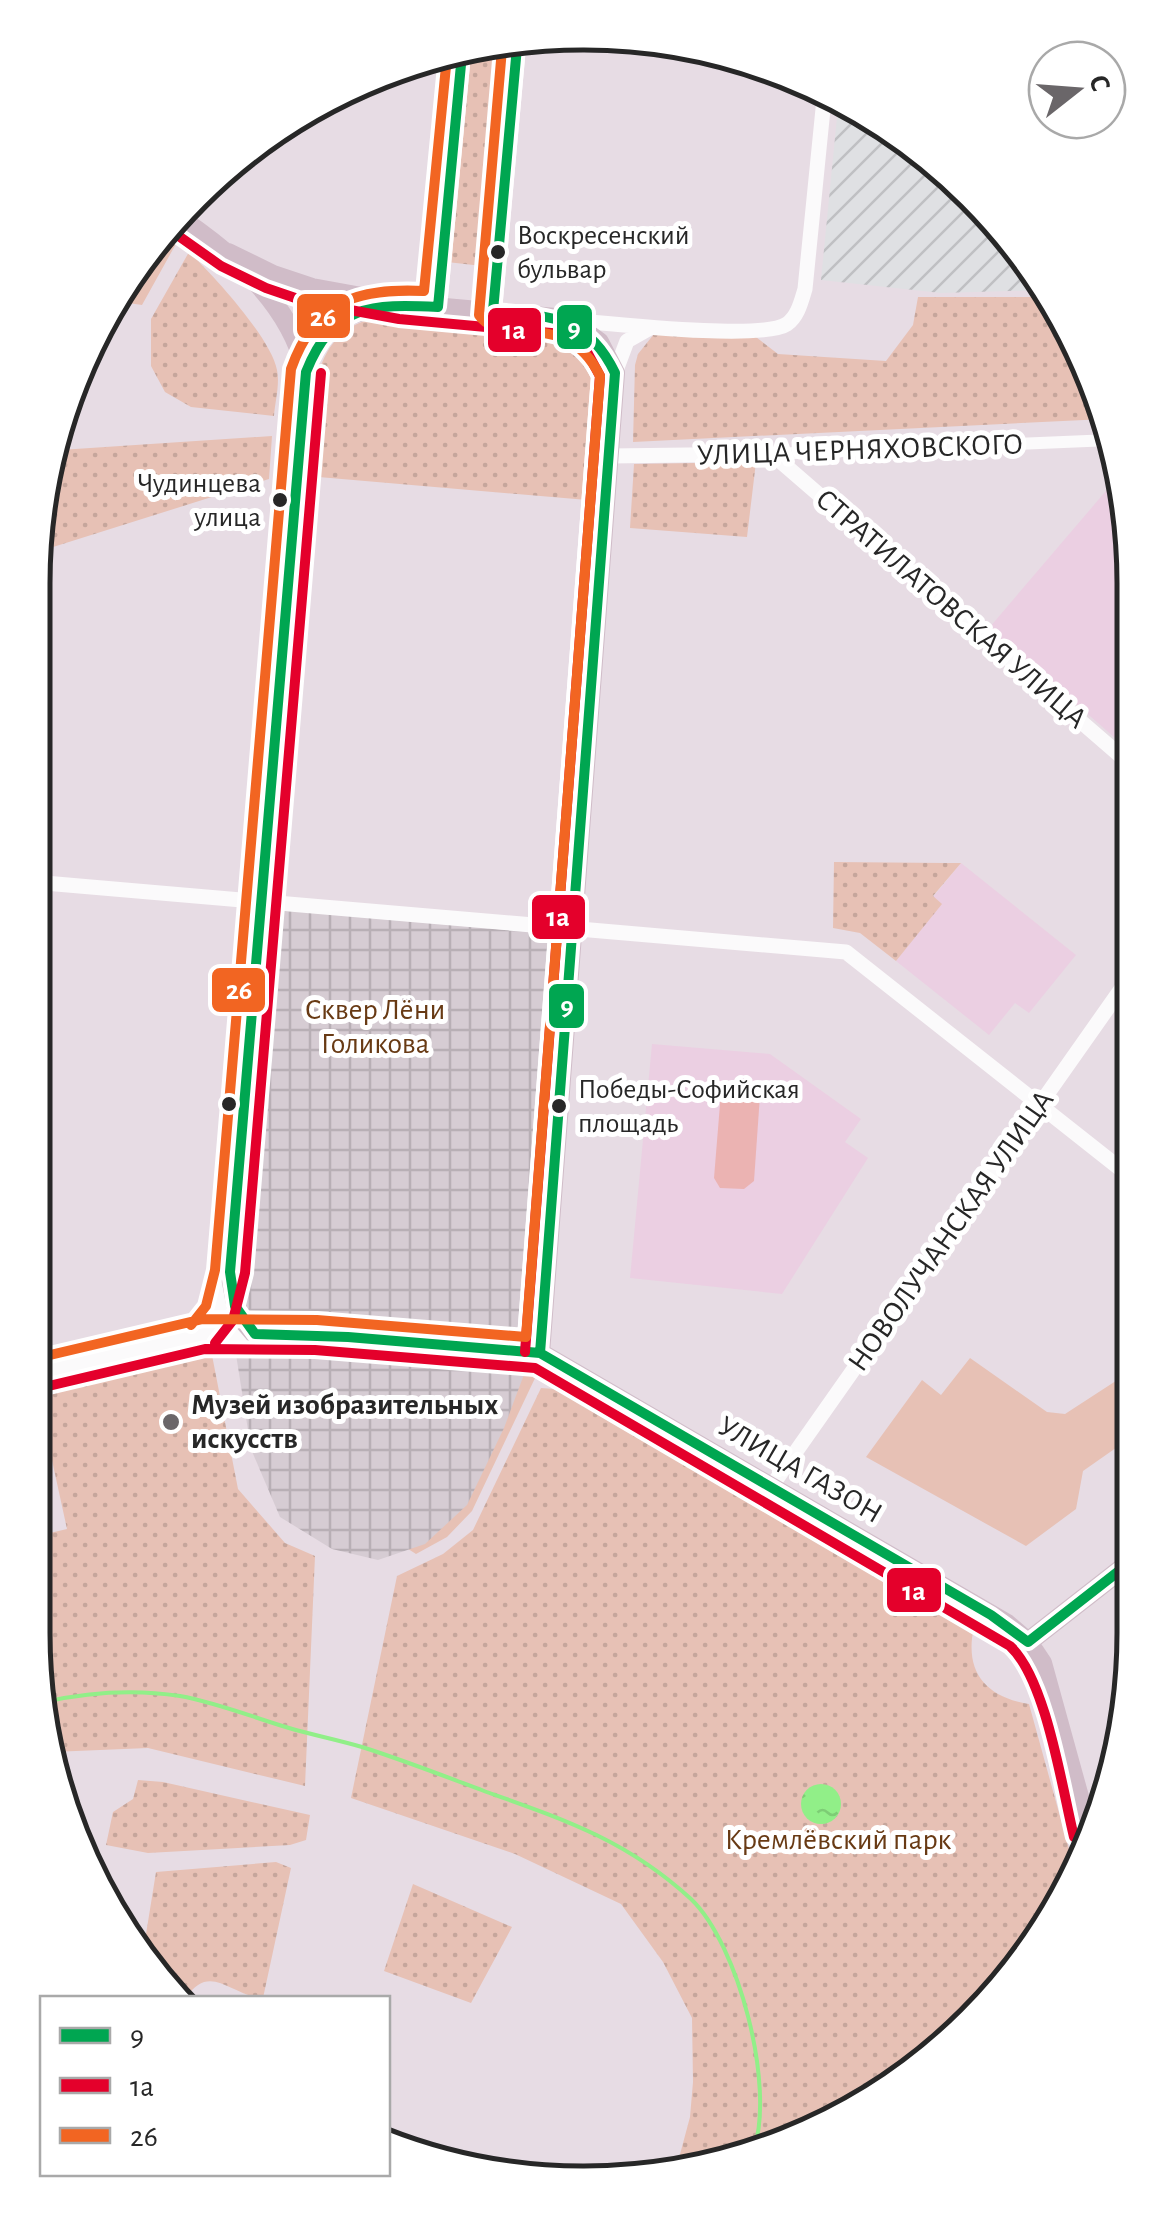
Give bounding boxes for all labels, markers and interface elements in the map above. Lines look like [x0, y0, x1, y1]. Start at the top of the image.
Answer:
north arrow [1027, 40, 1127, 140]
text: С [1083, 72, 1115, 95]
place label: Воскресенский бульвар [517, 222, 690, 284]
marker: Воскресенский бульвар [488, 242, 508, 262]
line badge: 26 [295, 292, 352, 340]
line badge: 9 [555, 303, 594, 351]
text: 26 [310, 304, 336, 332]
line badge: 1a [486, 306, 543, 354]
text: 9 [567, 315, 581, 343]
text: 1a [502, 317, 526, 345]
street label: УЛИЦА ЧЕРНЯХОВСКОГО [696, 429, 1024, 471]
place label: Чудинцева улица [137, 470, 261, 532]
street label: СТРАТИЛАТОВСКАЯ УЛИЦА [810, 484, 1092, 734]
marker: Чудинцева улица [270, 490, 290, 510]
line badge: 1a [530, 893, 587, 941]
text: 1a [546, 904, 570, 932]
line badge: 26 [210, 966, 267, 1014]
text: 26 [226, 977, 252, 1005]
line badge: 9 [547, 982, 586, 1030]
text: 9 [560, 993, 574, 1021]
park label: Сквер Лёни Голикова [305, 995, 445, 1059]
place label: Победы-Софийская площадь [578, 1076, 800, 1138]
street label: НОВОЛУЧАНСКАЯ УЛИЦА [843, 1085, 1059, 1377]
unlabelled marker [219, 1094, 239, 1114]
marker: Победы-Софийская площадь [549, 1096, 569, 1116]
place label: Музей изобразительных искусств [191, 1390, 498, 1454]
marker: Музей изобразительных искусств [160, 1411, 182, 1433]
street label: УЛИЦА ГАЗОН [713, 1411, 887, 1529]
line badge: 1a [885, 1566, 943, 1614]
text: 1a [902, 1578, 926, 1606]
park label: Кремлёвский парк [725, 1825, 951, 1855]
legend [40, 1996, 390, 2176]
text: 9 [130, 2022, 144, 2052]
text: 1a [130, 2072, 154, 2102]
text: 26 [130, 2122, 158, 2152]

